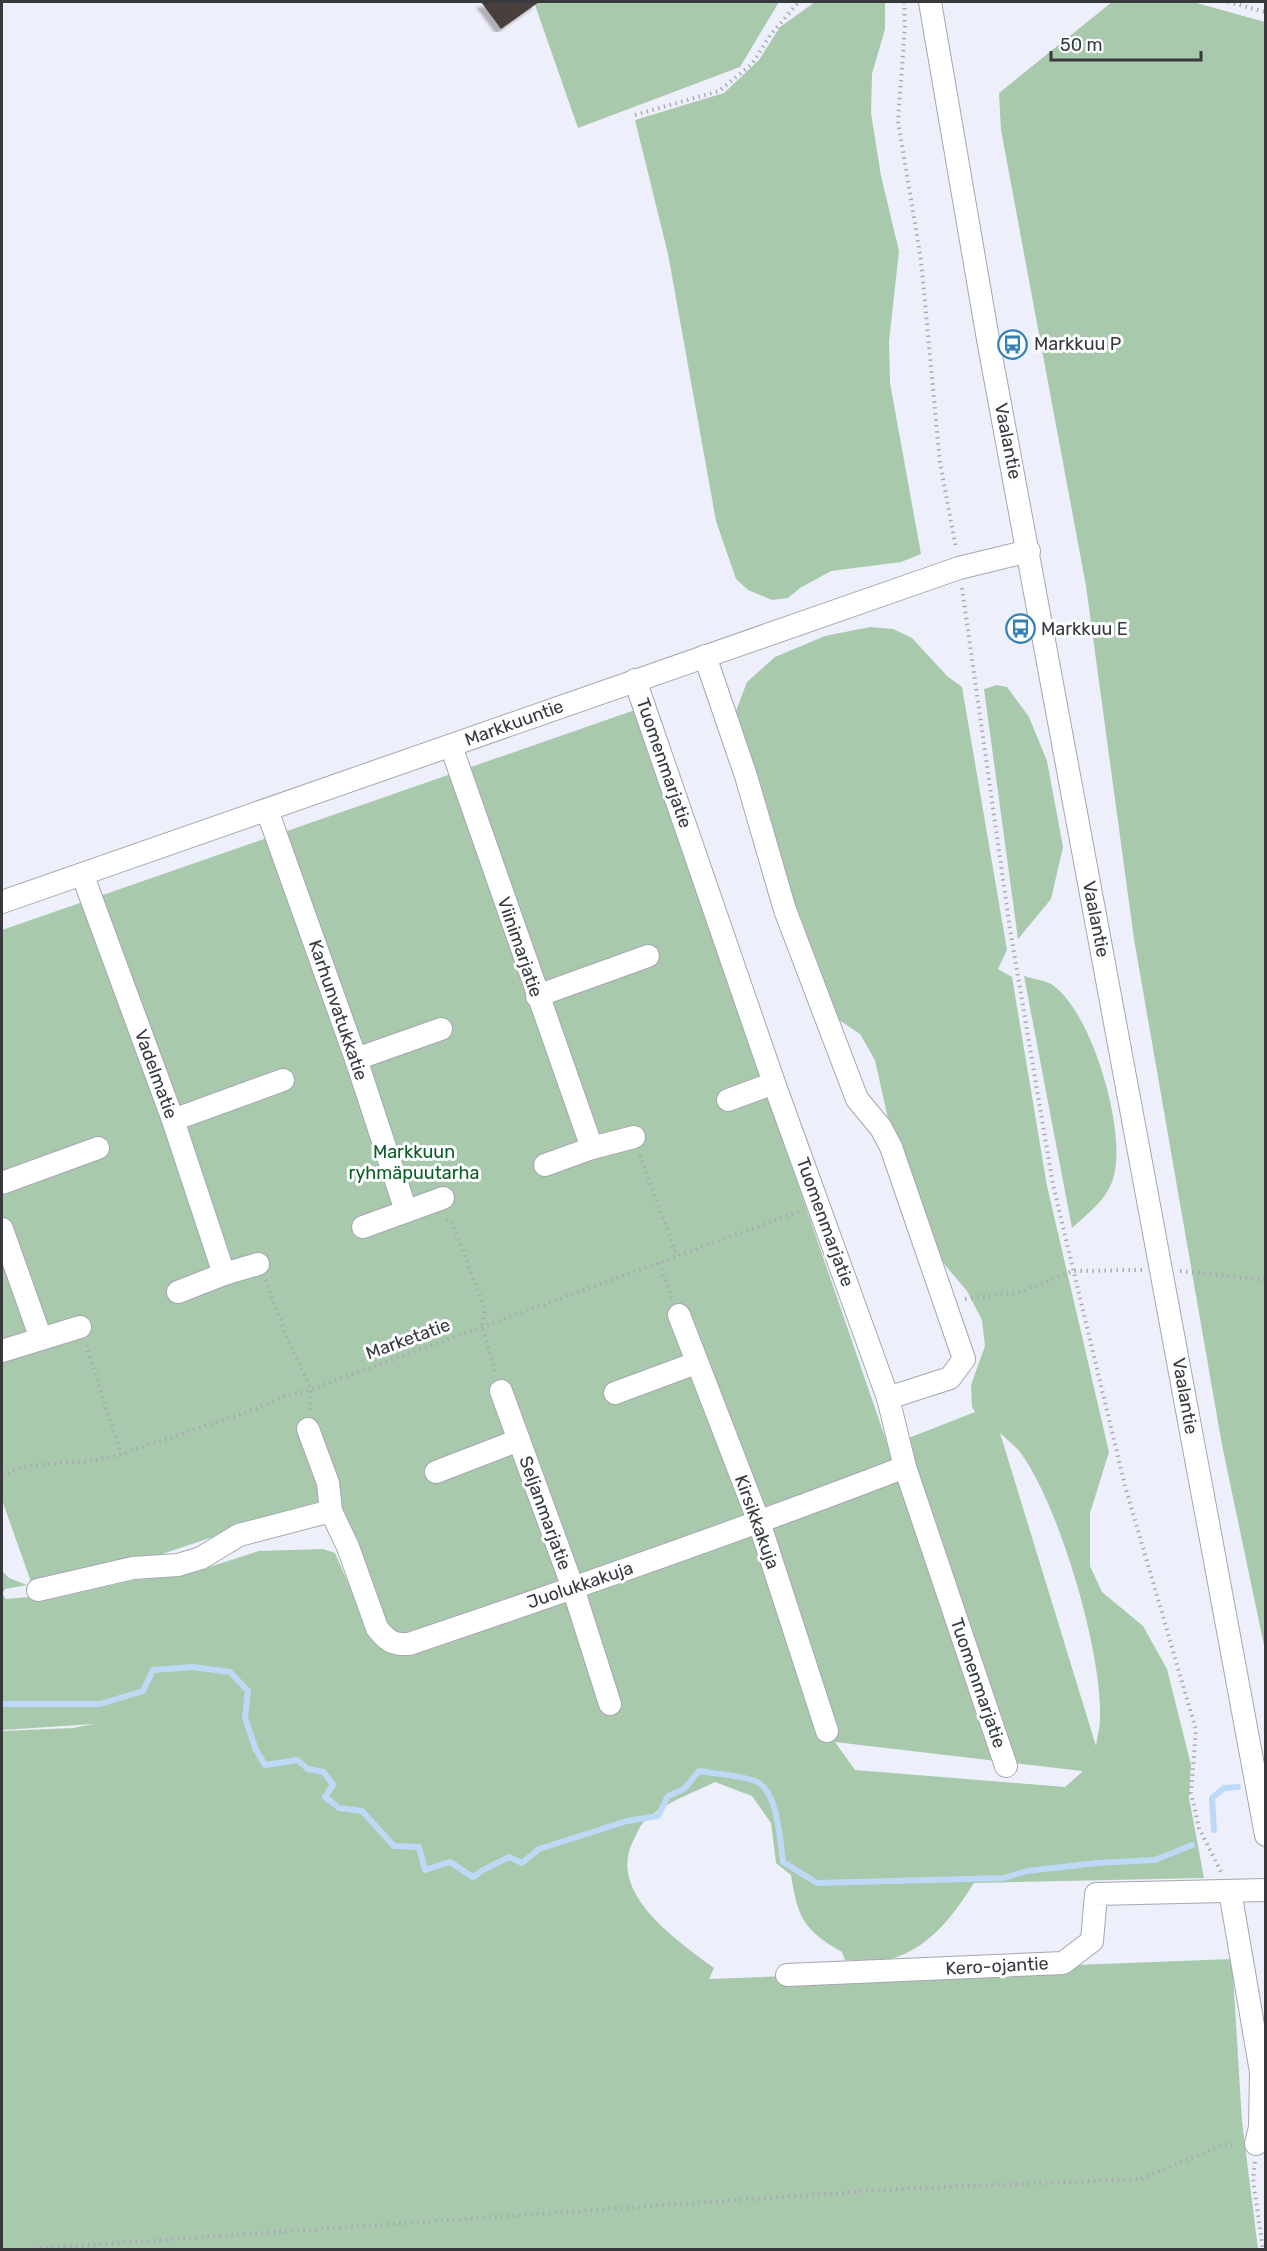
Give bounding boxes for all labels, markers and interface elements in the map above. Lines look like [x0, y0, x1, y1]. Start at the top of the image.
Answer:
scale bar [1051, 24, 1201, 62]
text: 50 m [1060, 34, 1103, 56]
bus stop icon: Markkuu P [997, 328, 1029, 360]
place label: Markkuu P [1034, 333, 1121, 355]
street label: Vaalantie [990, 401, 1026, 481]
bus stop icon: Markkuu E [1004, 613, 1036, 645]
place label: Markkuu E [1041, 618, 1128, 640]
street label: Markkuuntie [462, 695, 566, 751]
street label: Tuomenmarjatie [631, 695, 697, 831]
street label: Vaalantie [1078, 879, 1114, 959]
street label: Viinimarjatie [493, 894, 547, 1000]
street label: Karhunvatukkatie [304, 937, 372, 1083]
street label: Vadelmatie [130, 1026, 182, 1122]
park label: Markkuun ryhmäpuutarha [349, 1141, 479, 1184]
street label: Tuomenmarjatie [791, 1154, 859, 1290]
street label: Marketatie [363, 1314, 453, 1364]
street label: Vaalantie [1167, 1356, 1203, 1436]
street label: Seljanmarjatie [514, 1453, 576, 1573]
street label: Kirsikkakuja [730, 1472, 784, 1572]
street label: Juolukkakuja [524, 1557, 636, 1613]
street label: Tuomenmarjatie [945, 1615, 1011, 1751]
street label: Kero-ojantie [945, 1952, 1049, 1980]

